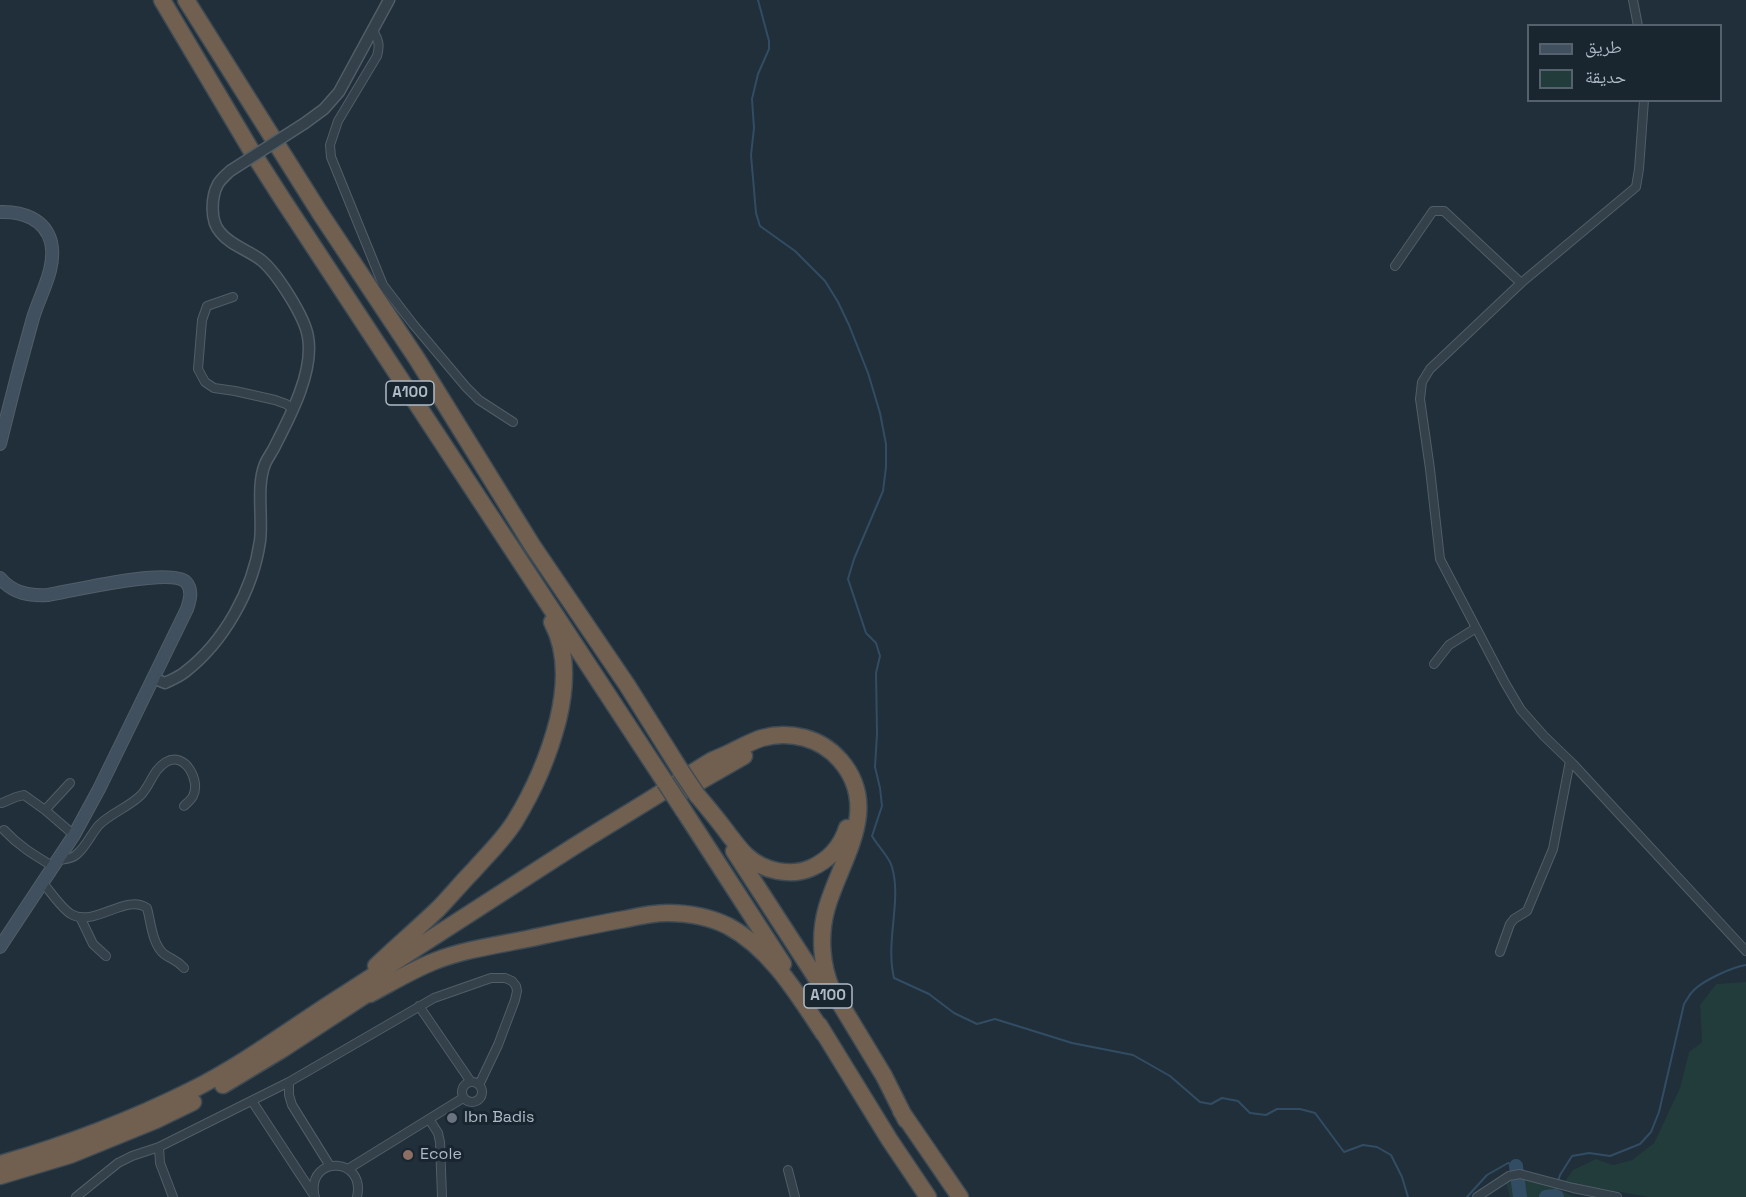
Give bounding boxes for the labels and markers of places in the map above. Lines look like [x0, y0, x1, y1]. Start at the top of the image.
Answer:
place label: Ibn Badis [464, 1108, 534, 1128]
marker: Ibn Badis [445, 1111, 459, 1125]
place label: Ecole [420, 1145, 462, 1165]
marker: Ecole [401, 1148, 415, 1162]

